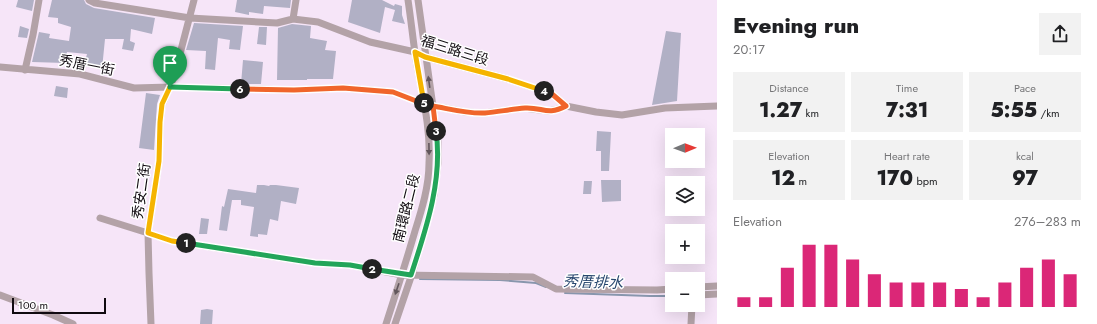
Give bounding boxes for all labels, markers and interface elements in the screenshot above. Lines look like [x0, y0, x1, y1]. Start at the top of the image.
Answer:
text: Evening run [733, 9, 859, 41]
button: share [1039, 13, 1081, 55]
street label: 福三路三段 [419, 30, 491, 70]
text: 20:17 [733, 40, 765, 59]
pin [153, 46, 187, 87]
street label: 秀厝一街 [58, 50, 116, 80]
icon: arrive [159, 52, 181, 74]
one-way arrow [426, 76, 432, 88]
pin: 6 [230, 79, 250, 99]
text: Distance [769, 80, 809, 96]
text: Time [896, 80, 918, 96]
text: Pace [1014, 80, 1036, 96]
text: 6 [236, 81, 244, 97]
pin: 4 [534, 81, 554, 101]
text: 4 [540, 83, 548, 99]
pin: 5 [414, 93, 434, 113]
text: 5 [420, 95, 428, 111]
text: 1.27 [759, 96, 802, 125]
text: 7:31 [886, 96, 928, 125]
text: 5:55 [990, 96, 1037, 125]
text: km [802, 105, 819, 121]
text: /km [1037, 105, 1060, 121]
pin: 3 [426, 121, 446, 141]
text: 3 [433, 123, 439, 139]
north arrow [665, 128, 705, 168]
map controls [665, 128, 705, 312]
one-way arrow [426, 143, 432, 156]
text: Elevation [768, 148, 810, 164]
text: Heart rate [884, 148, 930, 164]
text: kcal [1016, 148, 1034, 164]
street label: 秀安二街 [127, 162, 155, 220]
text: 12 [771, 164, 795, 193]
text: 170 [876, 164, 913, 193]
text: 97 [1012, 164, 1038, 193]
street label: 南環路二段 [388, 172, 424, 244]
text: m [795, 173, 807, 189]
text: bpm [913, 173, 938, 189]
button: layers [665, 176, 705, 216]
text: Elevation [733, 212, 782, 231]
text: 276–283 m [1014, 212, 1081, 231]
button: + [665, 224, 705, 264]
pin: 1 [176, 233, 196, 253]
text: 1 [183, 235, 189, 251]
pin: 2 [362, 259, 382, 279]
text: 2 [368, 261, 376, 277]
water label: 秀厝排水 [563, 270, 624, 294]
button: − [665, 272, 705, 312]
one-way arrow [394, 283, 400, 295]
scale bar [12, 296, 106, 315]
text: 100 m [18, 297, 48, 313]

